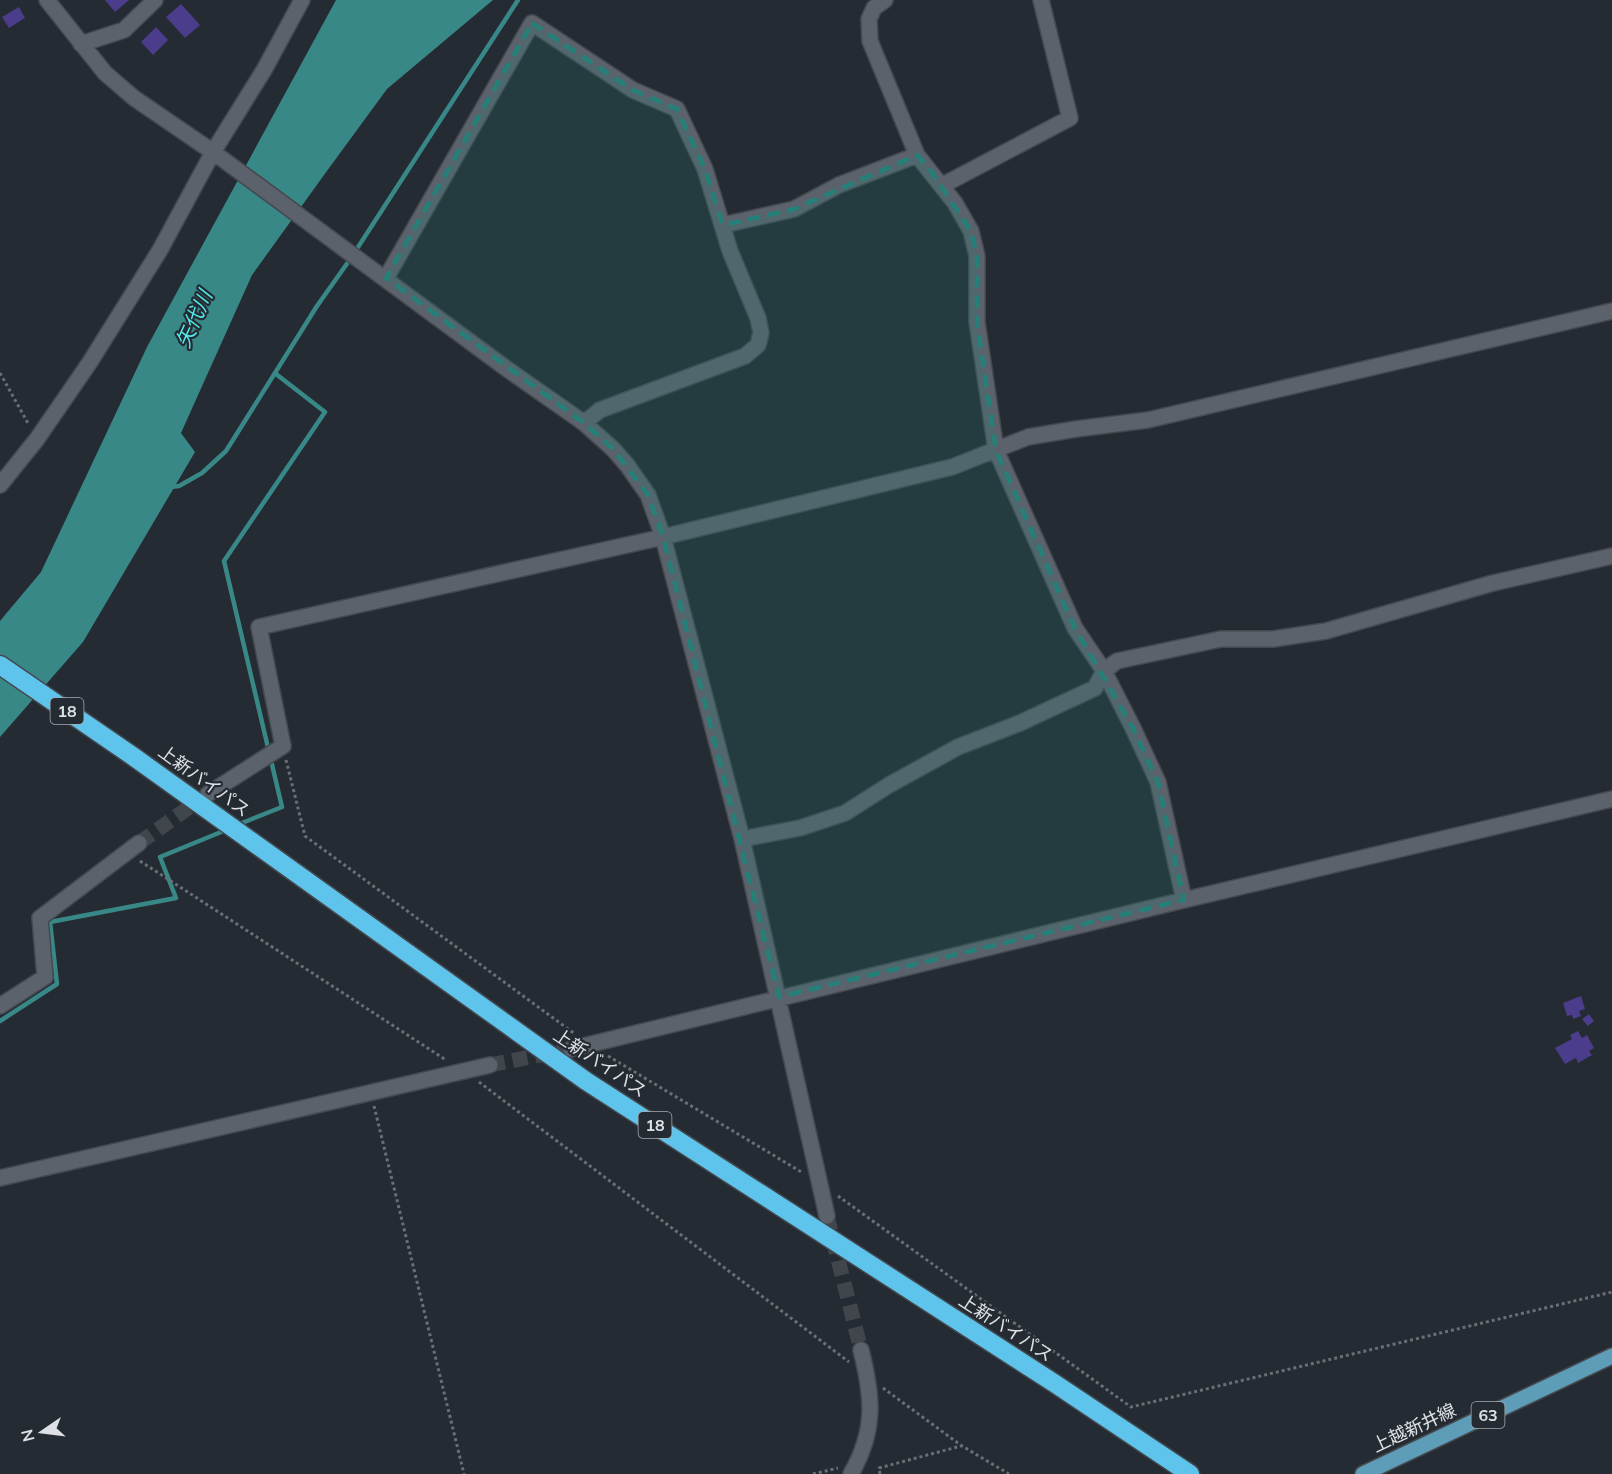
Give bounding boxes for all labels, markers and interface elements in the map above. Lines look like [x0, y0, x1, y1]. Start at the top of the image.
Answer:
water label: 矢代川 [170, 284, 218, 351]
road number: 18 [50, 698, 84, 724]
street label: 上新バイパス [154, 740, 255, 822]
street label: 上新バイパス [549, 1023, 651, 1102]
road number: 18 [638, 1112, 672, 1138]
street label: 上新バイパス [955, 1289, 1058, 1367]
street label: 上越新井線 [1368, 1398, 1459, 1457]
north arrow [12, 1402, 72, 1462]
road number: 63 [1472, 1402, 1504, 1428]
text: N [16, 1427, 39, 1444]

